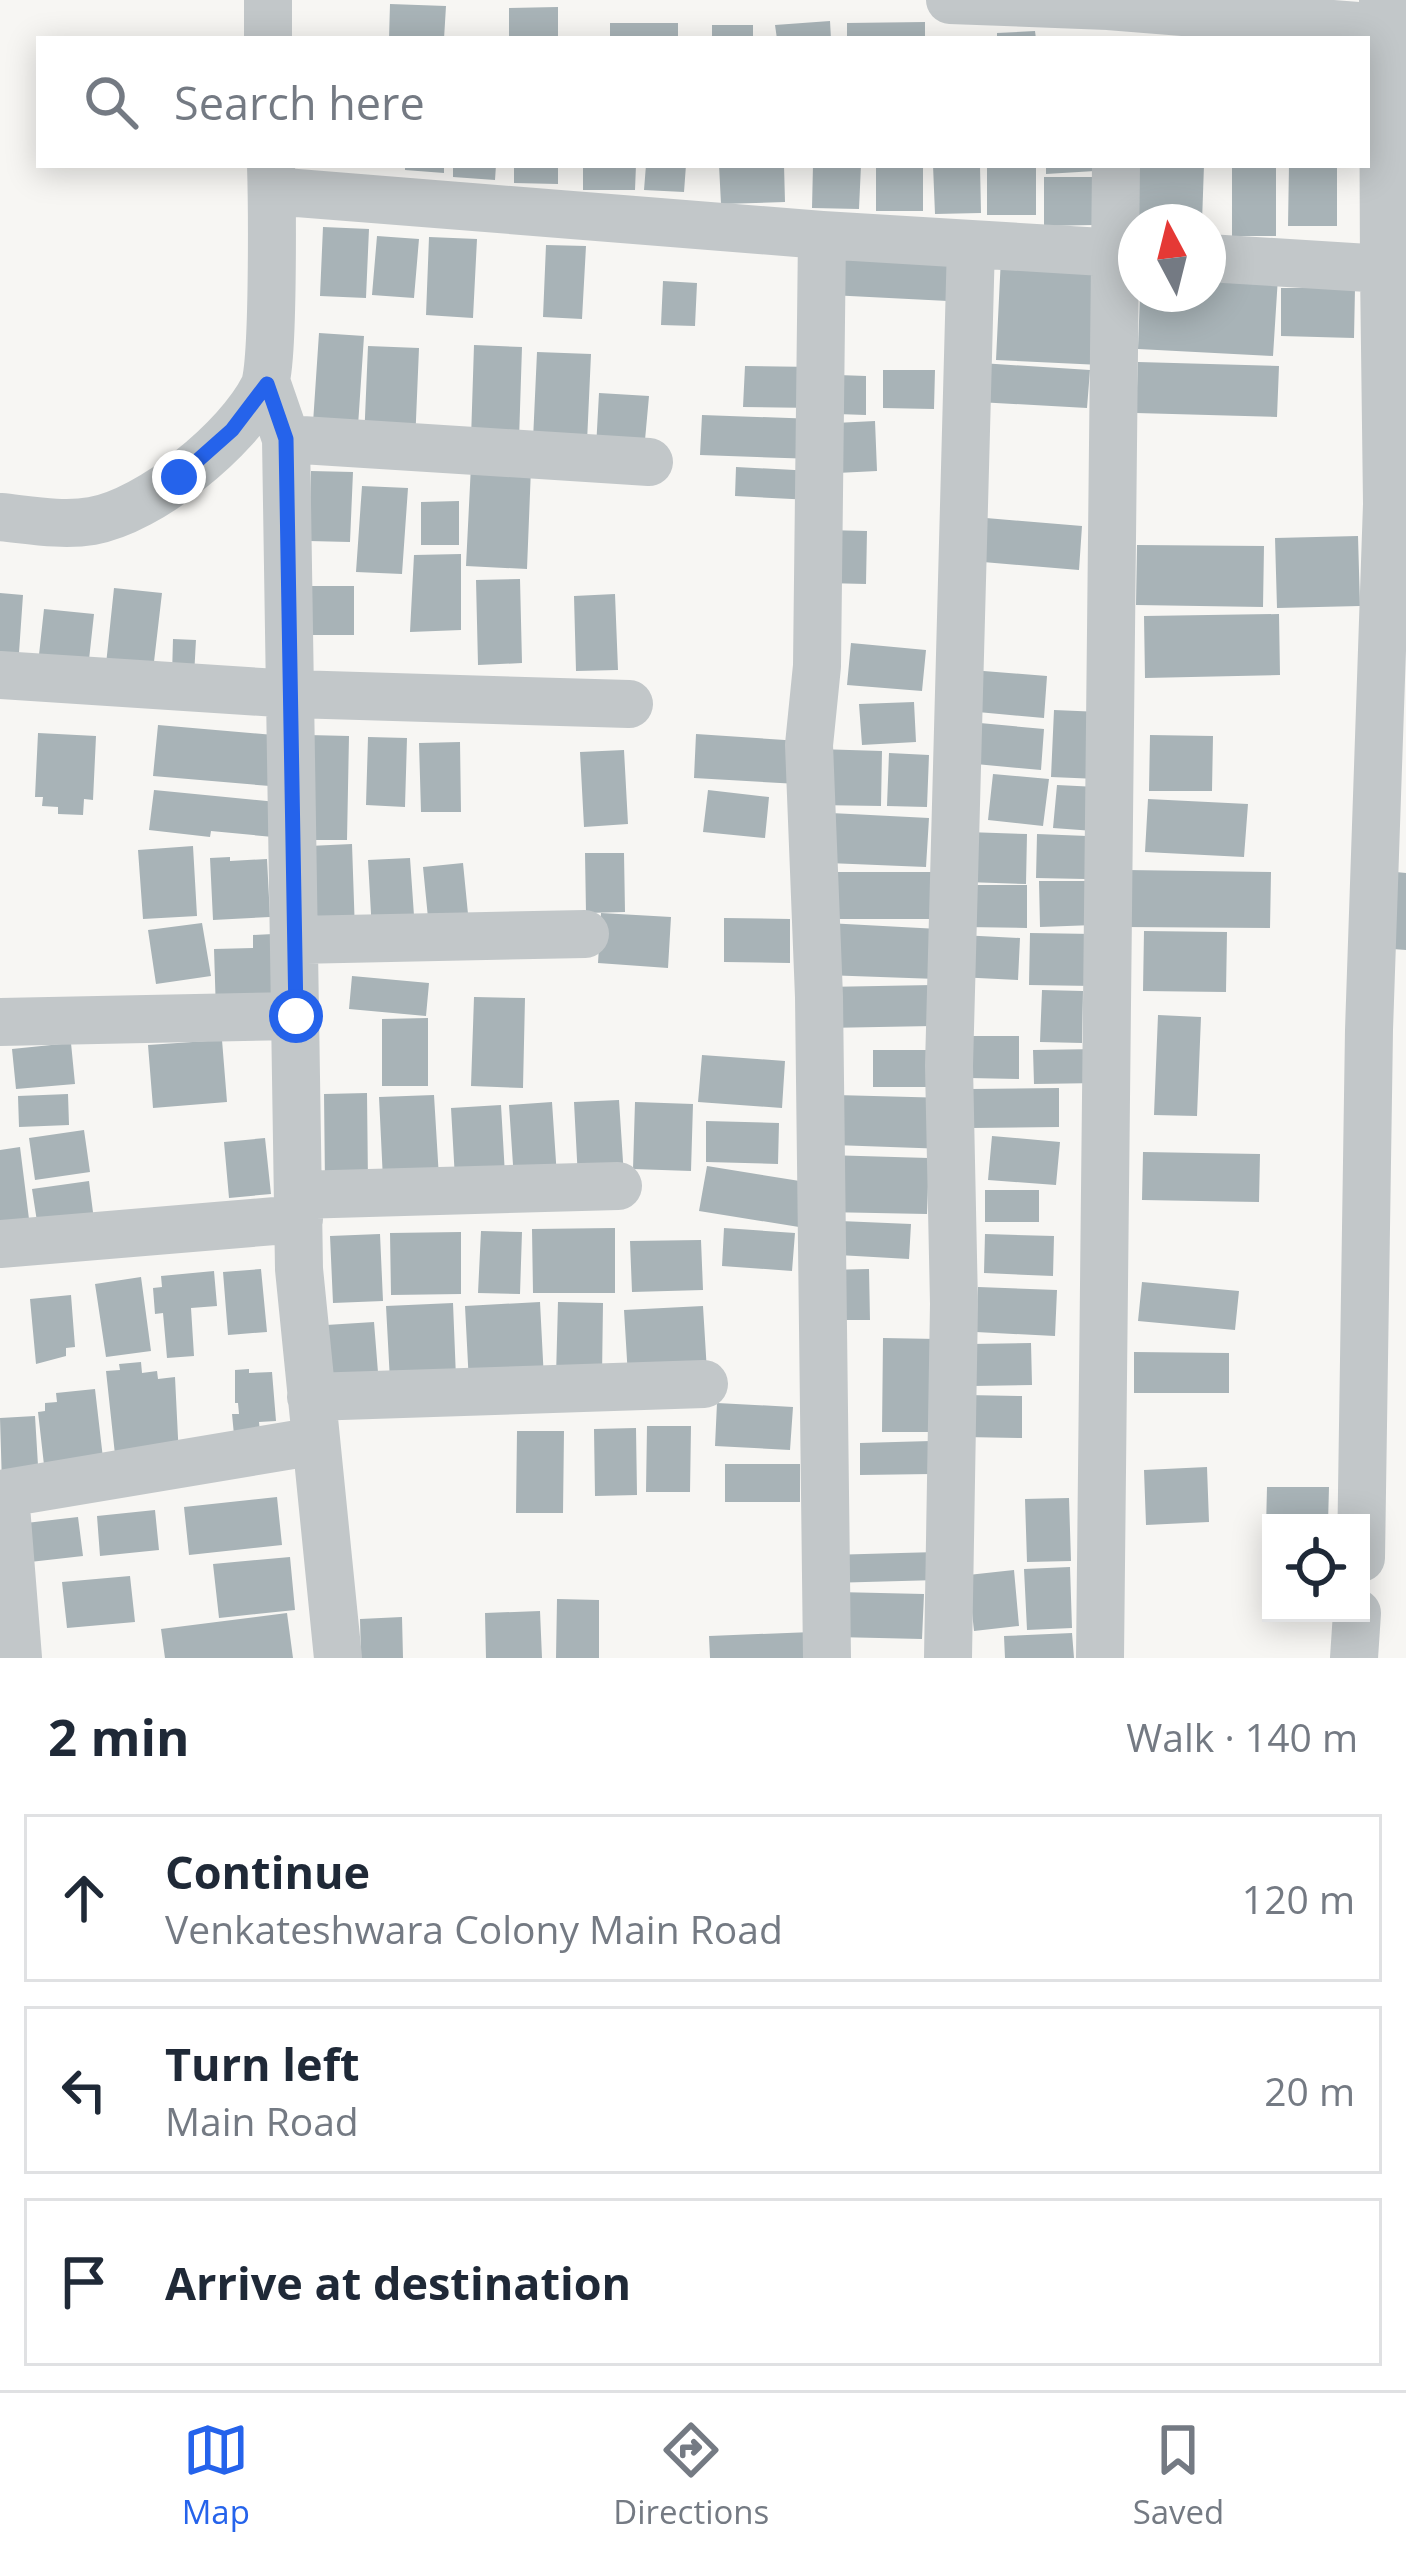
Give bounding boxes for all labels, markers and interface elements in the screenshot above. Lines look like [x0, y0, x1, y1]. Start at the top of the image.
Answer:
search box [36, 36, 1370, 168]
icon: search [78, 69, 144, 135]
text: Search here [174, 72, 425, 133]
north arrow [1118, 204, 1226, 312]
route end [152, 450, 206, 504]
route start [269, 989, 323, 1043]
map controls [1262, 1514, 1370, 1622]
button: locate [1262, 1514, 1370, 1622]
text: 2 min [48, 1701, 190, 1771]
text: Walk · 140 m [1126, 1710, 1358, 1763]
text: Continue [165, 1841, 370, 1902]
icon: ahead [51, 1865, 117, 1931]
text: 120 m [1242, 1872, 1355, 1925]
text: Venkateshwara Colony Main Road [165, 1902, 783, 1955]
text: Turn left [165, 2033, 360, 2094]
icon: left [51, 2057, 117, 2123]
text: 20 m [1264, 2064, 1355, 2117]
text: Main Road [165, 2094, 359, 2147]
icon: arrive [51, 2249, 117, 2315]
text: Arrive at destination [165, 2252, 631, 2313]
tab: Map [182, 2417, 250, 2534]
tab: Directions [613, 2417, 769, 2534]
tab: Saved [1133, 2417, 1224, 2534]

